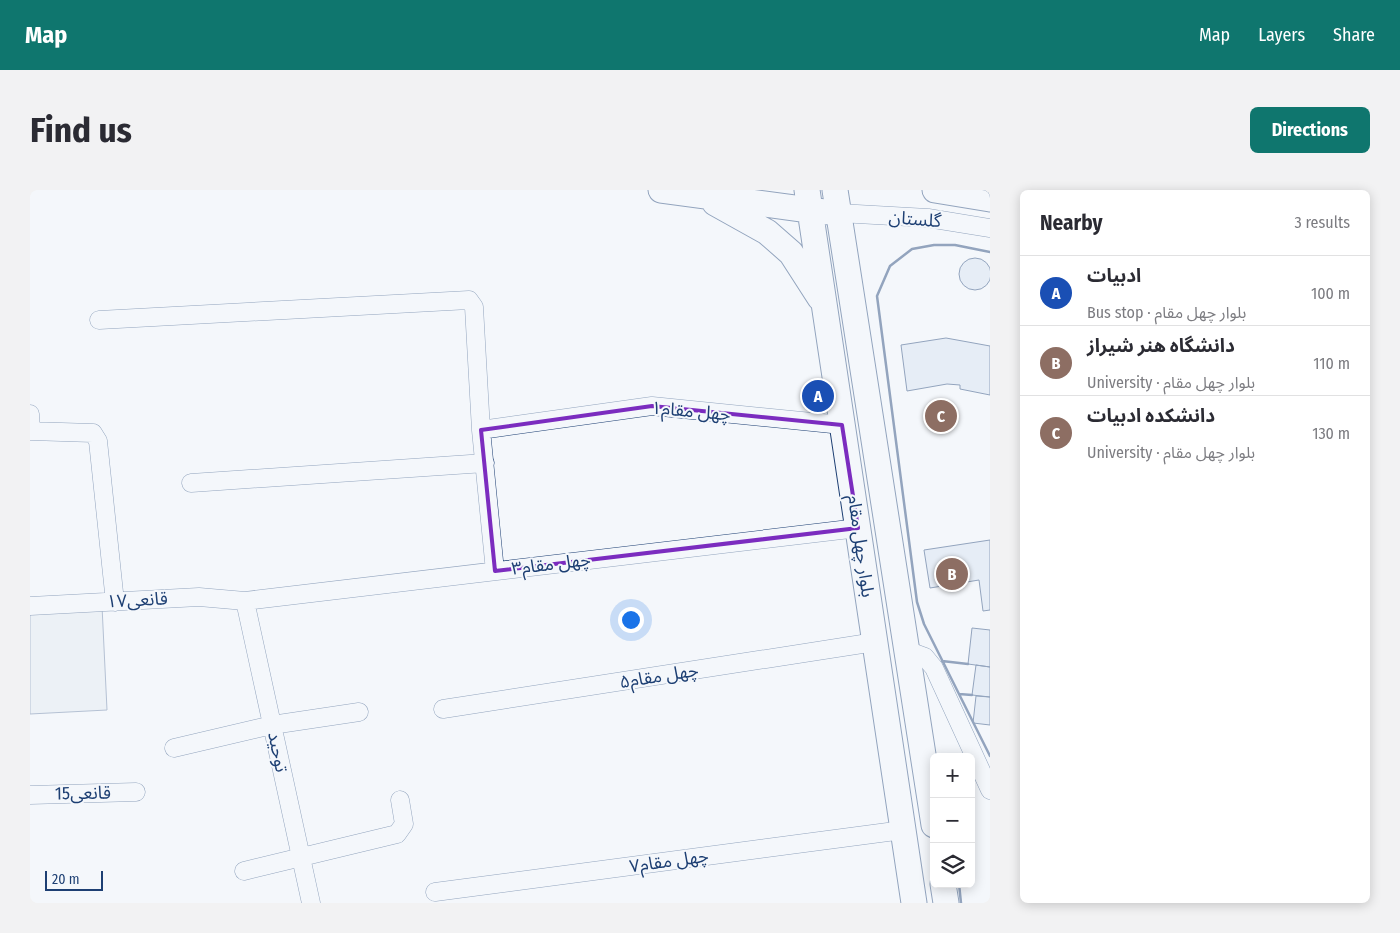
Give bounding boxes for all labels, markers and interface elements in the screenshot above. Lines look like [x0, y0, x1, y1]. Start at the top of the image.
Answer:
text: Map [25, 21, 67, 49]
text: Map [1199, 24, 1230, 46]
text: Layers [1258, 24, 1305, 46]
text: Share [1333, 24, 1375, 46]
button: Directions [1250, 107, 1370, 153]
text: Find us [30, 109, 132, 151]
street label: گلستان [888, 206, 943, 232]
text: Nearby [1040, 210, 1102, 236]
text: 3 results [1294, 213, 1350, 232]
text: ادبیات [1087, 264, 1141, 287]
text: A [1052, 284, 1060, 303]
text: 100 m [1311, 284, 1350, 303]
text: Bus stop · بلوار چهل مقام [1087, 303, 1246, 322]
text: دانشگاه هنر شيراز [1087, 334, 1235, 357]
text: B [1052, 354, 1060, 373]
text: 110 m [1313, 354, 1350, 373]
text: University · بلوار چهل مقام [1087, 373, 1255, 392]
pin: A [802, 377, 834, 415]
street label: چهل مقام۱ [650, 397, 732, 428]
pin: C [925, 397, 957, 435]
text: دانشکده ادبیات [1087, 404, 1215, 427]
text: C [1052, 424, 1060, 443]
text: 130 m [1312, 424, 1350, 443]
text: University · بلوار چهل مقام [1087, 443, 1255, 462]
street label: بلوار چهل مقام [840, 493, 879, 599]
street label: چهل مقام۳ [510, 548, 592, 583]
pin: B [936, 555, 968, 593]
street label: ۱۷قانعی [106, 587, 168, 613]
your location [618, 607, 644, 633]
street label: چهل مقام۵ [618, 659, 701, 696]
street label: توحید [263, 730, 293, 774]
map controls [930, 753, 975, 888]
button: + [930, 753, 975, 798]
street label: 15قانعی [55, 782, 111, 804]
button: − [930, 798, 975, 843]
button: layers [930, 843, 975, 888]
street label: چهل مقام۷ [628, 845, 710, 880]
scale bar [45, 868, 102, 891]
text: 20 m [52, 871, 80, 888]

